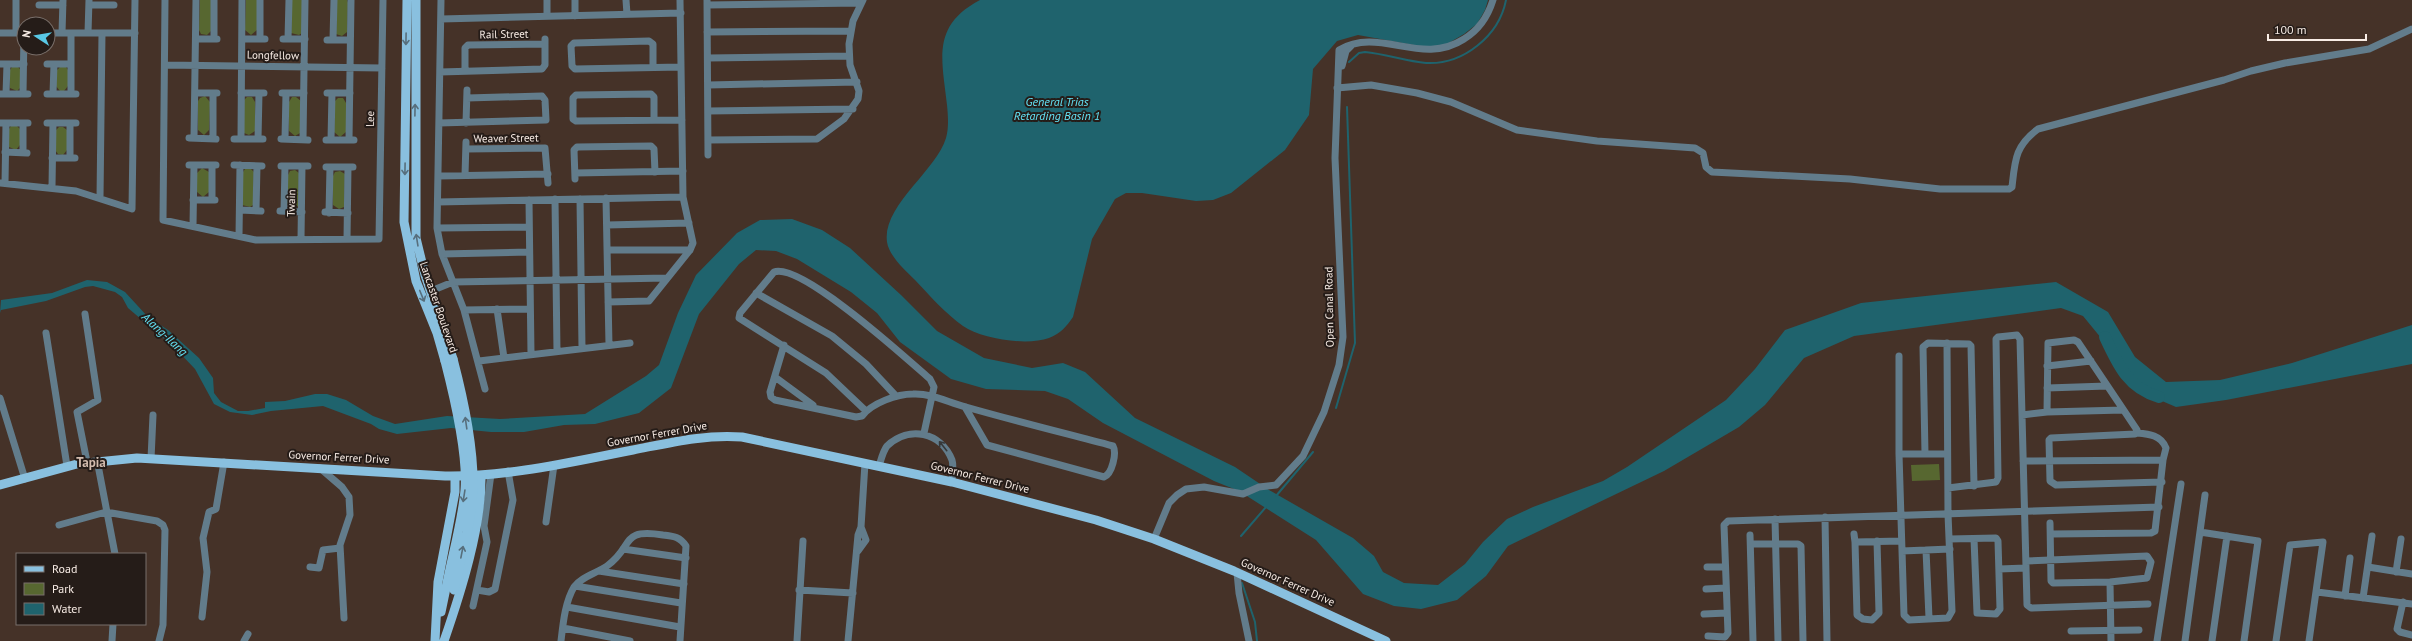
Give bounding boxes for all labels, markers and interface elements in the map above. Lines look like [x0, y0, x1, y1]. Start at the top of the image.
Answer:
north arrow [16, 16, 56, 56]
scale bar [2268, 16, 2366, 42]
text: 100 m [2274, 22, 2307, 37]
street label: Rail Street [479, 27, 529, 41]
text: N [19, 29, 34, 39]
one-way arrow [403, 32, 410, 45]
street label: Longfellow [247, 48, 299, 62]
water label: General Trias Retarding Basin 1 [1014, 94, 1100, 123]
one-way arrow [411, 104, 418, 117]
street label: Lee [363, 110, 377, 127]
street label: Weaver Street [473, 130, 539, 146]
one-way arrow [401, 162, 409, 175]
street label: Twain [284, 189, 298, 217]
one-way arrow [413, 234, 421, 247]
street label: Lancaster Boulevard [417, 260, 461, 354]
street label: Open Canal Road [1321, 267, 1337, 347]
one-way arrow [419, 290, 427, 302]
water label: Alang-Ilang [138, 308, 191, 359]
one-way arrow [462, 417, 470, 430]
street label: Governor Ferrer Drive [606, 418, 708, 450]
one-way arrow [939, 441, 948, 451]
street label: Governor Ferrer Drive [288, 447, 390, 467]
district label: Tapia [76, 454, 106, 471]
street label: Governor Ferrer Drive [929, 458, 1031, 496]
one-way arrow [460, 489, 468, 502]
one-way arrow [458, 545, 466, 558]
legend [16, 553, 146, 625]
street label: Governor Ferrer Drive [1239, 555, 1337, 609]
text: Road [52, 561, 77, 576]
text: Park [52, 581, 74, 596]
text: Water [52, 601, 82, 616]

